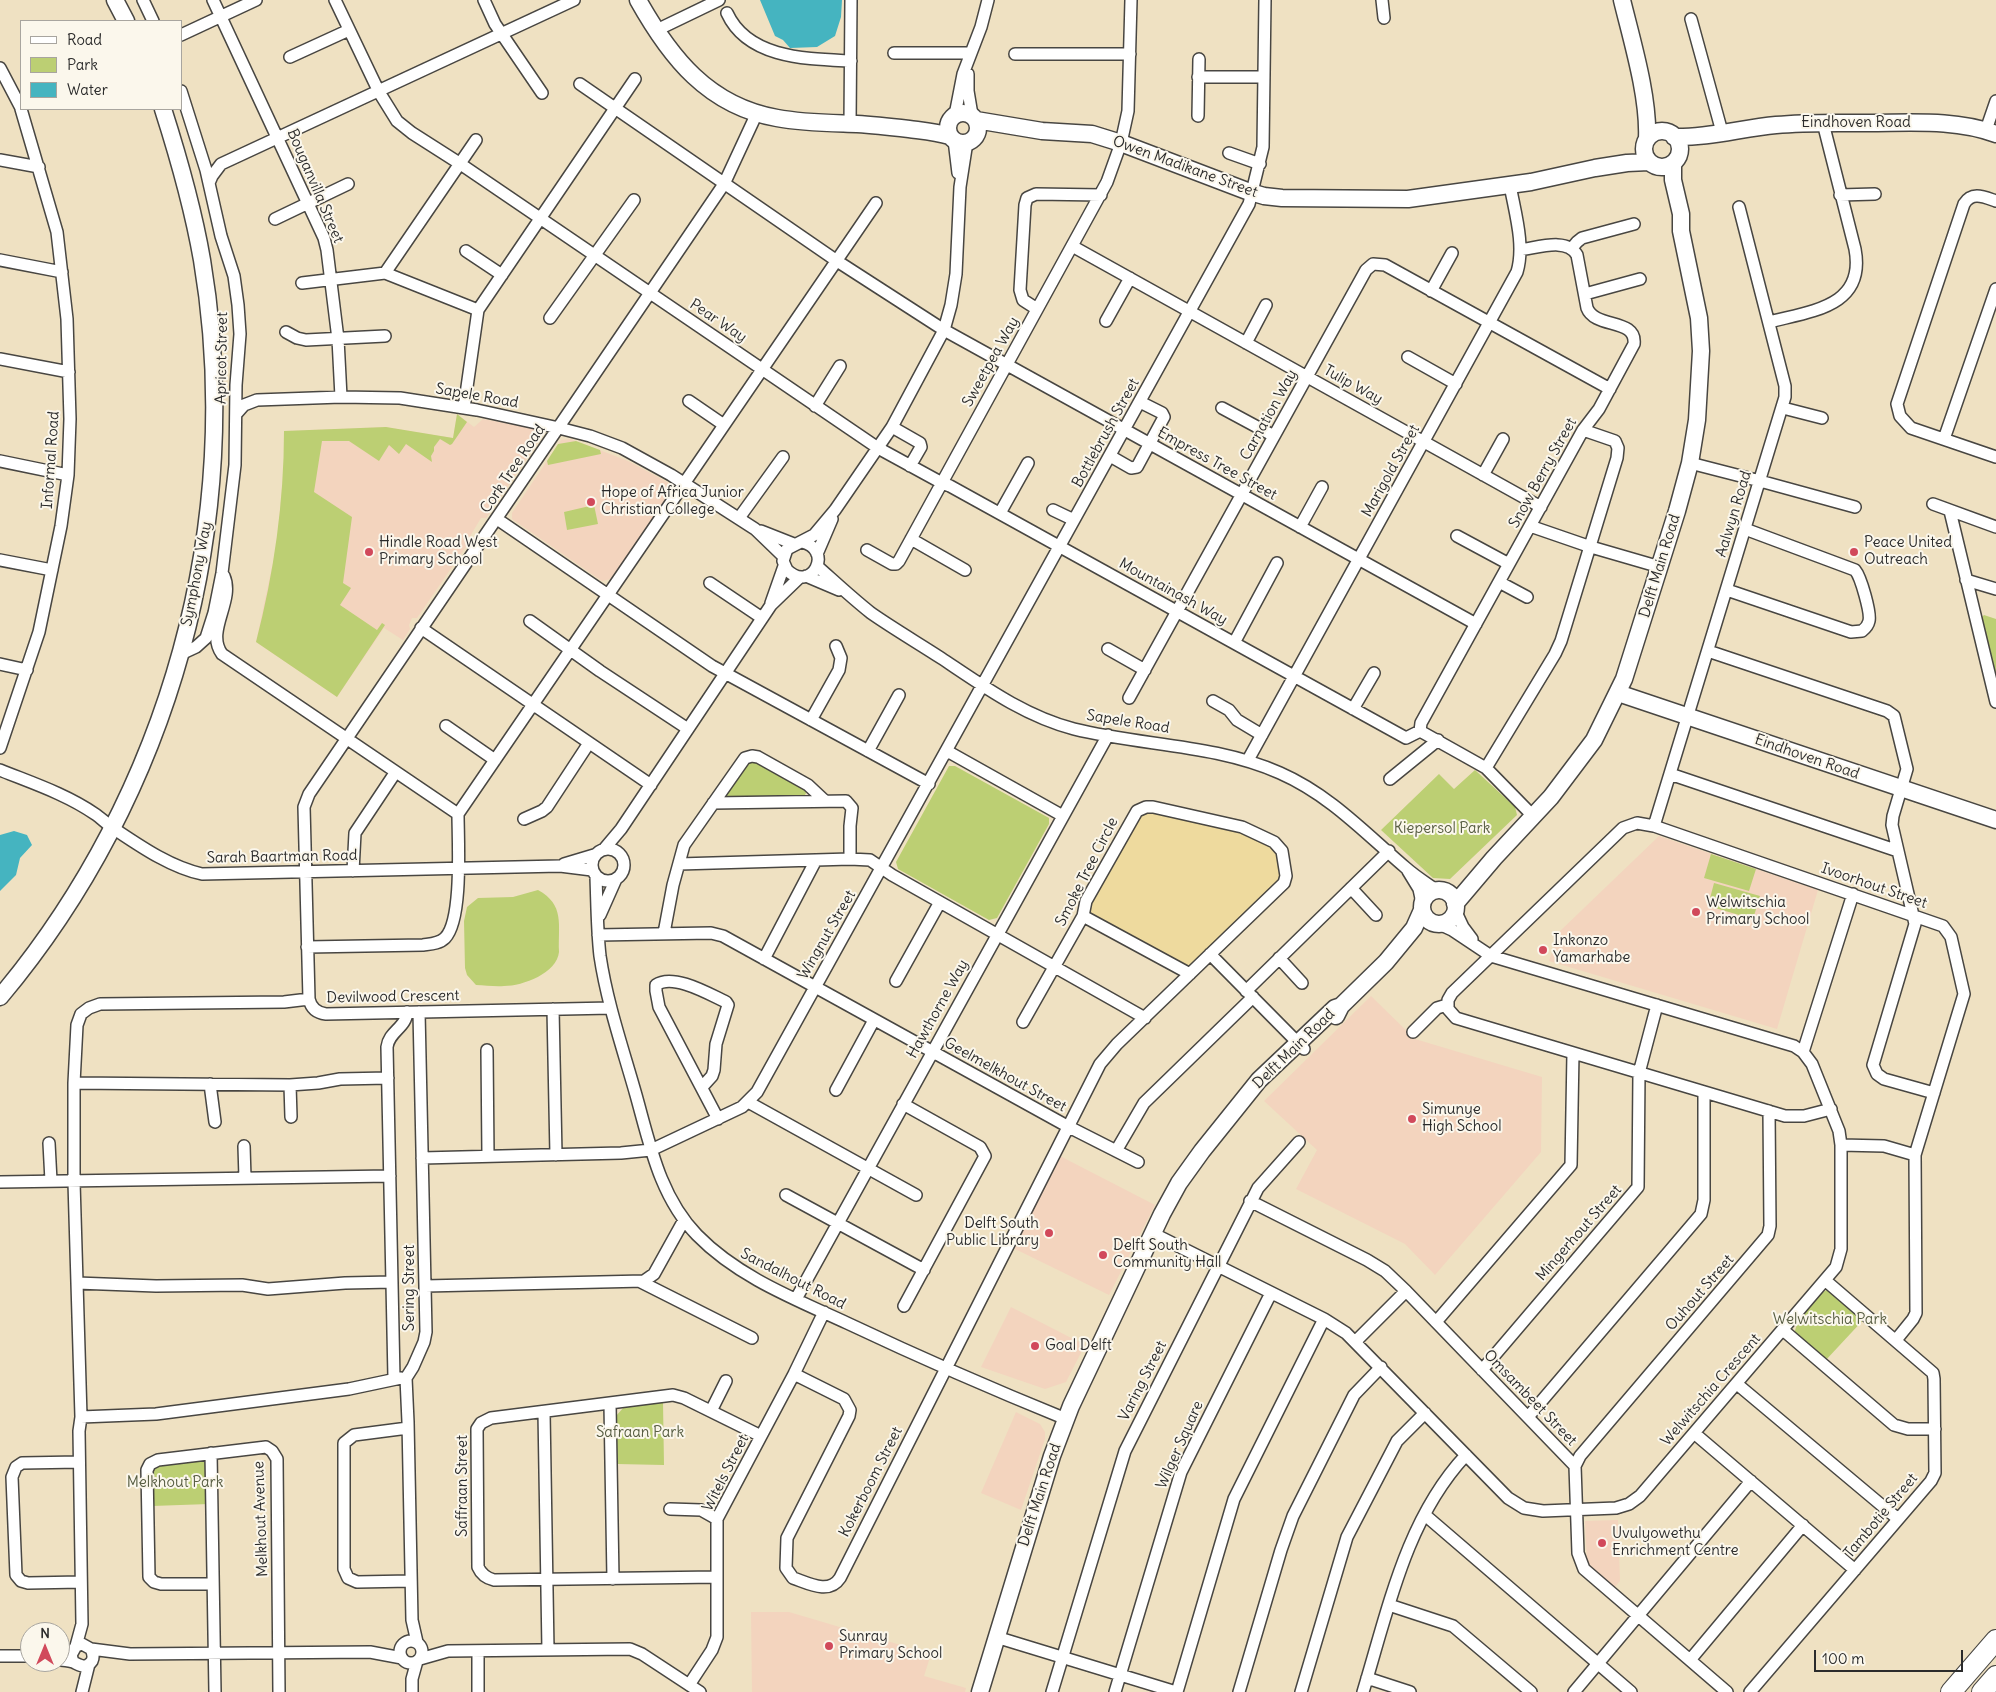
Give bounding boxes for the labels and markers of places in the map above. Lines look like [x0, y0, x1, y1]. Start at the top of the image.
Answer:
place label: Hope of Africa Junior Christian College [601, 484, 744, 519]
marker: Hope of Africa Junior Christian College [585, 496, 597, 508]
place label: Hindle Road West Primary School [379, 534, 497, 569]
place label: Peace United Outreach [1864, 534, 1952, 569]
marker: Hindle Road West Primary School [363, 546, 375, 558]
marker: Peace United Outreach [1848, 546, 1860, 558]
place label: Welwitschia Primary School [1706, 894, 1809, 929]
marker: Welwitschia Primary School [1690, 906, 1702, 918]
place label: Inkonzo Yamarhabe [1553, 932, 1630, 967]
marker: Inkonzo Yamarhabe [1537, 944, 1549, 956]
place label: Simunye High School [1422, 1101, 1502, 1136]
marker: Simunye High School [1406, 1113, 1418, 1125]
place label: Delft South Public Library [946, 1215, 1039, 1250]
marker: Delft South Public Library [1043, 1227, 1055, 1239]
place label: Delft South Community Hall [1113, 1237, 1221, 1272]
marker: Delft South Community Hall [1097, 1249, 1109, 1261]
place label: Goal Delft [1045, 1337, 1112, 1355]
marker: Goal Delft [1029, 1340, 1041, 1352]
place label: Uvulyowethu Enrichment Centre [1612, 1525, 1739, 1560]
marker: Uvulyowethu Enrichment Centre [1596, 1537, 1608, 1549]
place label: Sunray Primary School [839, 1628, 942, 1663]
marker: Sunray Primary School [823, 1640, 835, 1652]

